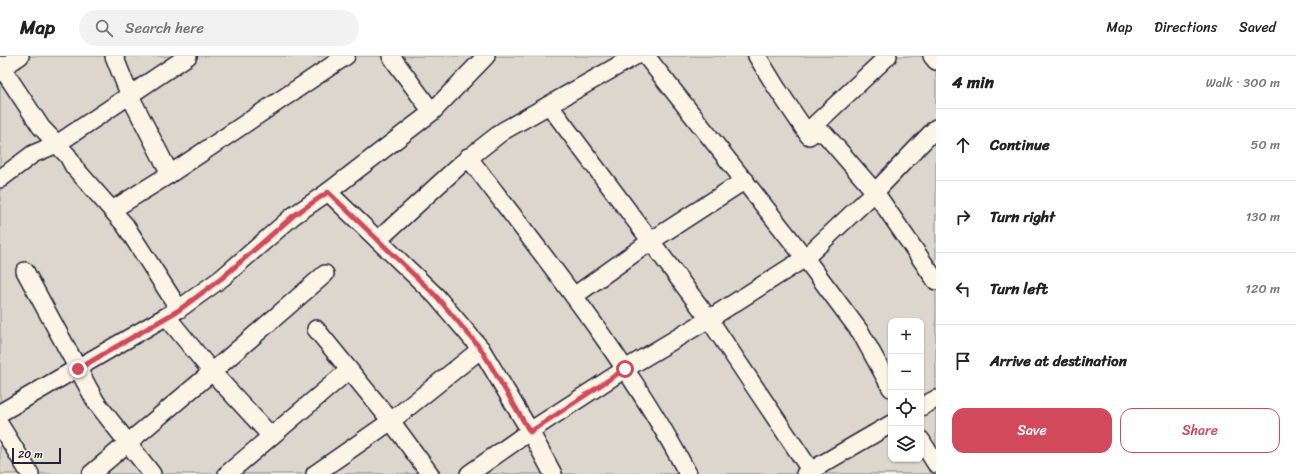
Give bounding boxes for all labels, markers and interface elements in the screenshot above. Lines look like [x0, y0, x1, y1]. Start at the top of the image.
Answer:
search box [79, 10, 359, 46]
text: Map [20, 11, 55, 44]
text: Search here [125, 15, 204, 41]
text: Map [1106, 15, 1132, 40]
text: Directions [1154, 15, 1217, 40]
text: Saved [1239, 15, 1276, 40]
icon: search [93, 17, 115, 39]
text: 4 min [952, 67, 994, 97]
text: Walk · 300 m [1206, 71, 1280, 94]
text: Continue [990, 132, 1050, 158]
text: 50 m [1250, 133, 1280, 156]
icon: ahead [952, 134, 974, 156]
text: Turn right [990, 204, 1055, 230]
text: 130 m [1246, 205, 1280, 228]
icon: right [952, 206, 974, 228]
text: Turn left [990, 276, 1048, 302]
text: 120 m [1245, 277, 1280, 300]
icon: left [952, 278, 974, 300]
map controls [888, 318, 924, 462]
button: + [888, 318, 924, 354]
text: Arrive at destination [990, 348, 1127, 374]
icon: arrive [952, 350, 974, 372]
button: − [888, 354, 924, 390]
route end [69, 360, 87, 378]
route start [616, 360, 634, 378]
button: locate [888, 390, 924, 426]
button: Save [952, 408, 1112, 453]
button: Share [1120, 408, 1280, 453]
button: layers [888, 426, 924, 462]
text: 20 m [18, 445, 43, 464]
scale bar [12, 446, 61, 465]

